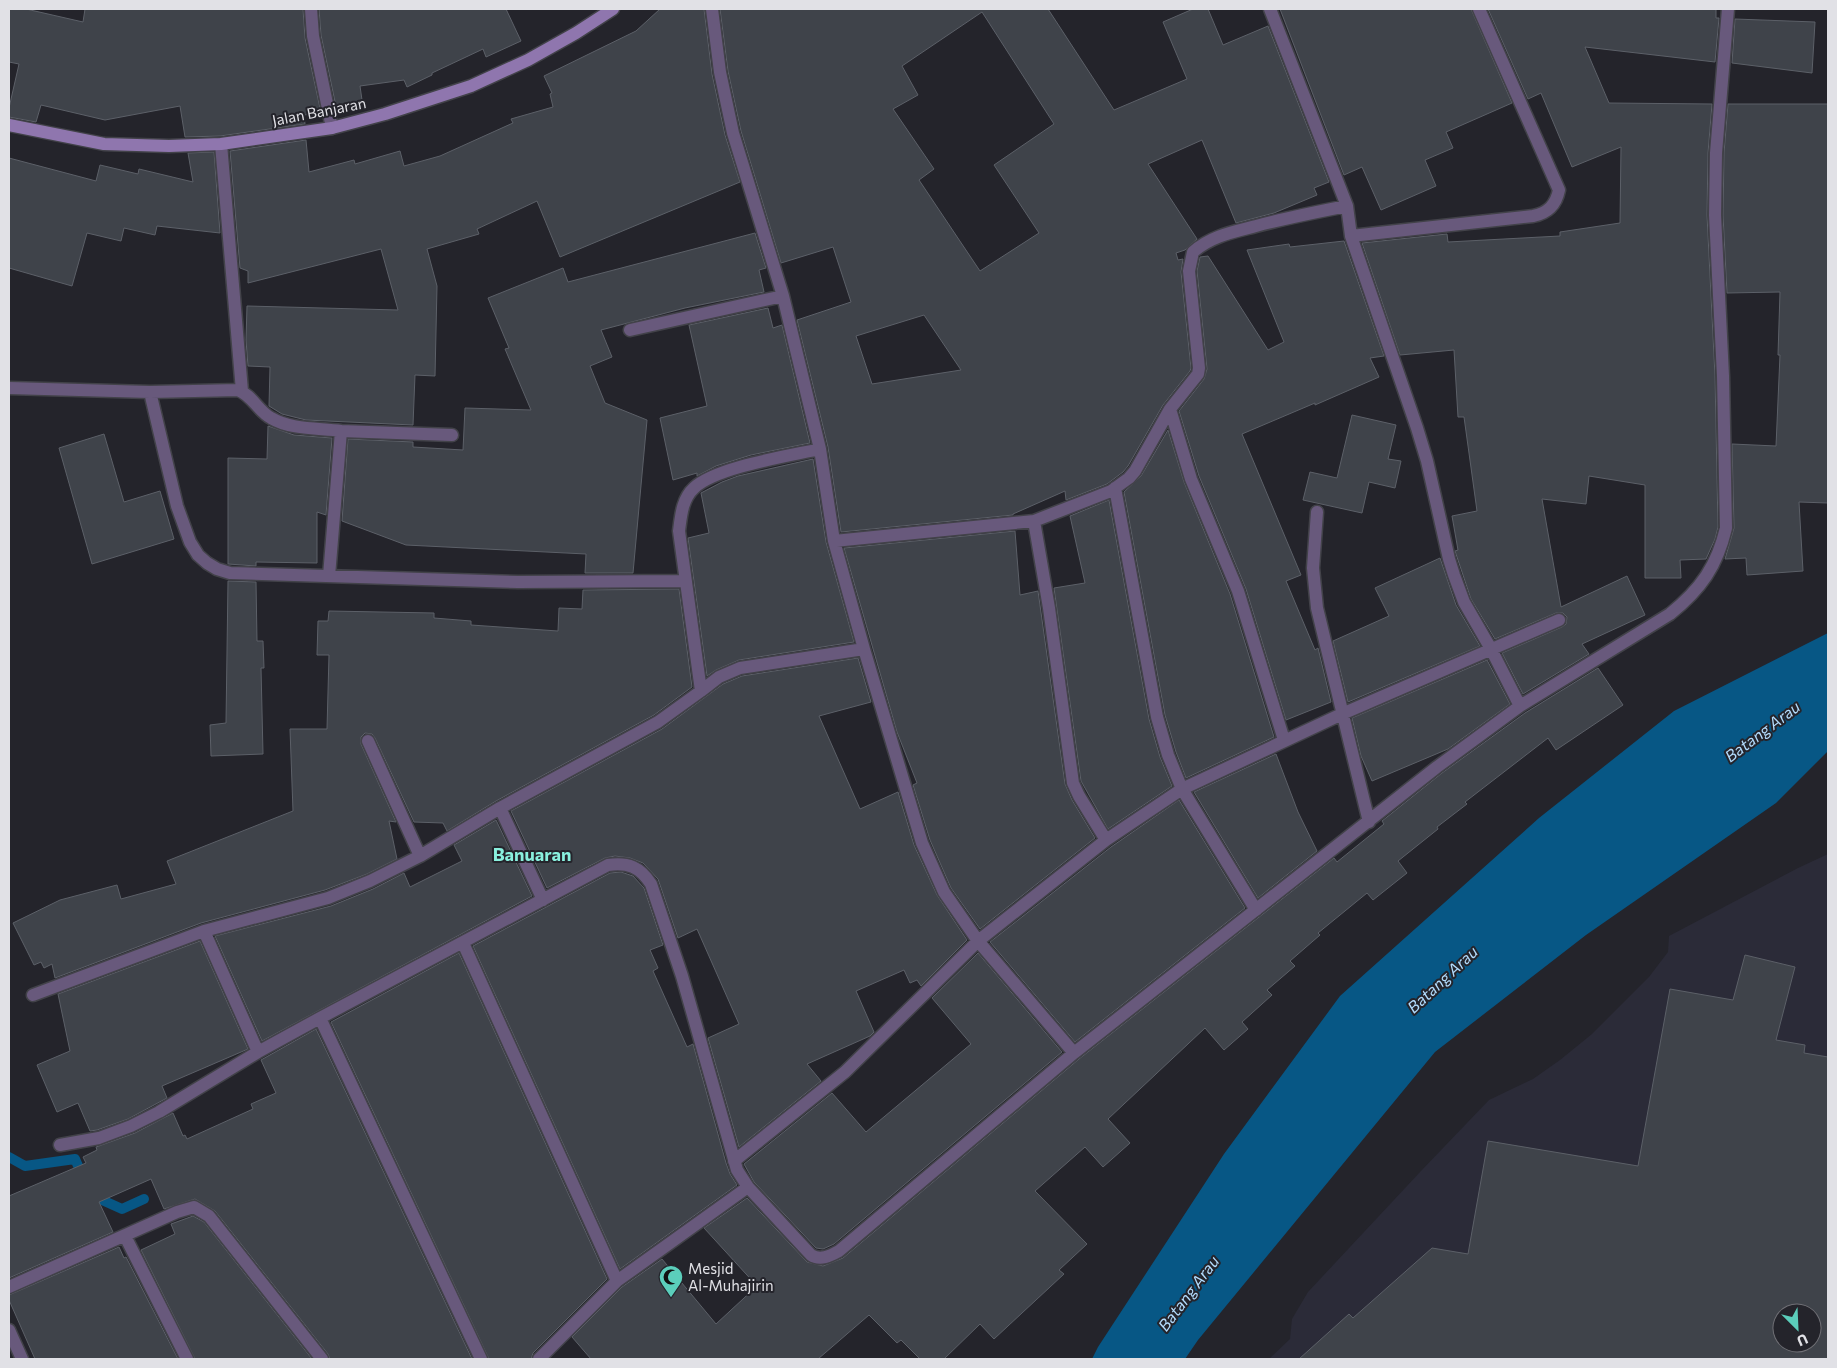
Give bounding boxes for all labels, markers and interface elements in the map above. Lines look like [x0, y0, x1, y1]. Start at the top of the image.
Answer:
street label: Jalan Banjaran [270, 93, 368, 129]
water label: Batang Arau [1721, 697, 1803, 765]
district label: Banuaran [493, 843, 571, 865]
water label: Batang Arau [1403, 942, 1481, 1016]
water label: Batang Arau [1154, 1252, 1222, 1334]
place label: Mesjid Al-Muhajirin [688, 1259, 774, 1294]
mosque icon: Mesjid Al-Muhajirin [658, 1264, 684, 1298]
north arrow [1772, 1303, 1822, 1353]
text: U [1794, 1330, 1811, 1350]

